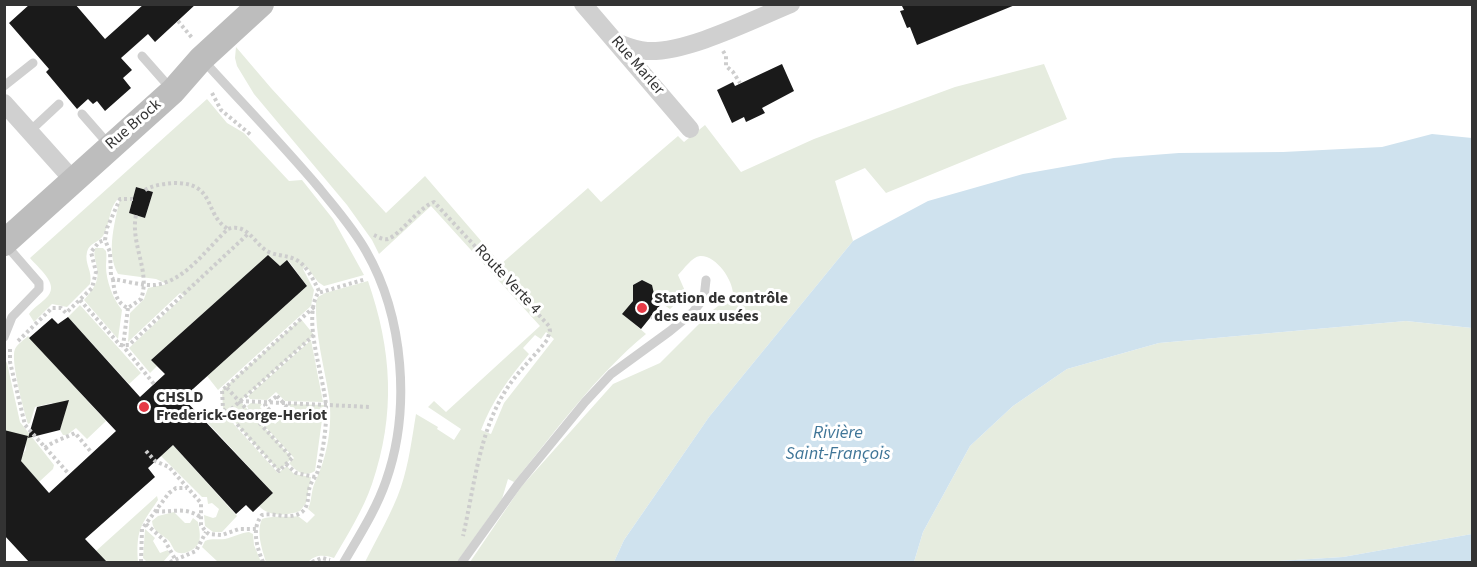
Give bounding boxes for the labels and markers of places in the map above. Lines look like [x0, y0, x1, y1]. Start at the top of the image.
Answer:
place label: Station de contrôle des eaux usées [654, 289, 788, 327]
marker: Station de contrôle des eaux usées [635, 301, 649, 315]
place label: CHSLD Frederick-George-Heriot [156, 388, 327, 426]
marker: CHSLD Frederick-George-Heriot [137, 400, 151, 414]

